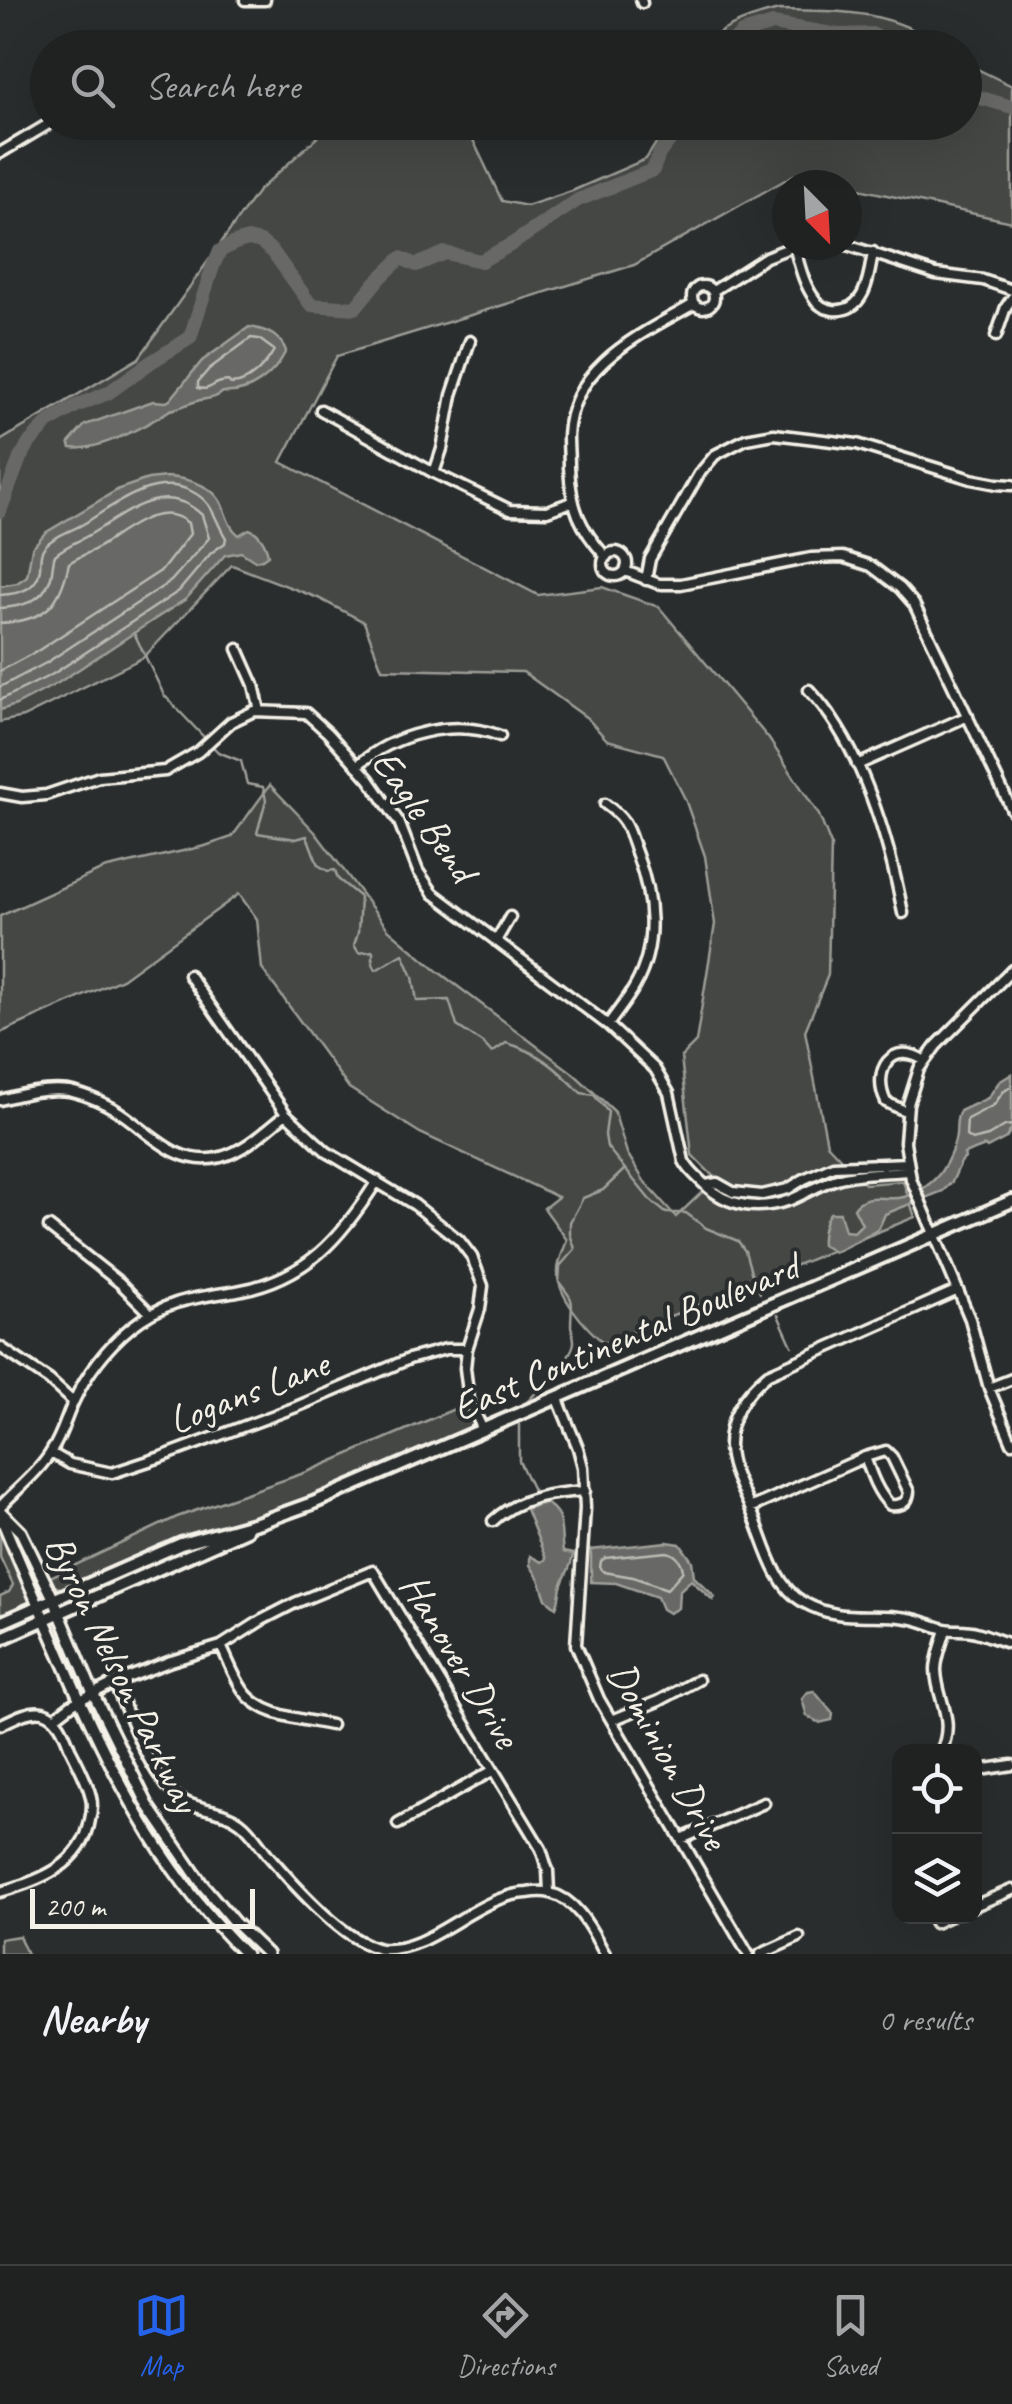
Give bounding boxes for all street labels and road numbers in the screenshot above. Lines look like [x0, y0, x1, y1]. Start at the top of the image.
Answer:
street label: Eagle Bend [361, 740, 491, 896]
street label: East Continental Boulevard [445, 1239, 811, 1432]
street label: Logans Lane [161, 1338, 338, 1445]
street label: Byron Nelson Parkway [33, 1527, 212, 1823]
street label: Hanover Drive [389, 1564, 533, 1759]
street label: Dominion Drive [596, 1653, 741, 1861]

